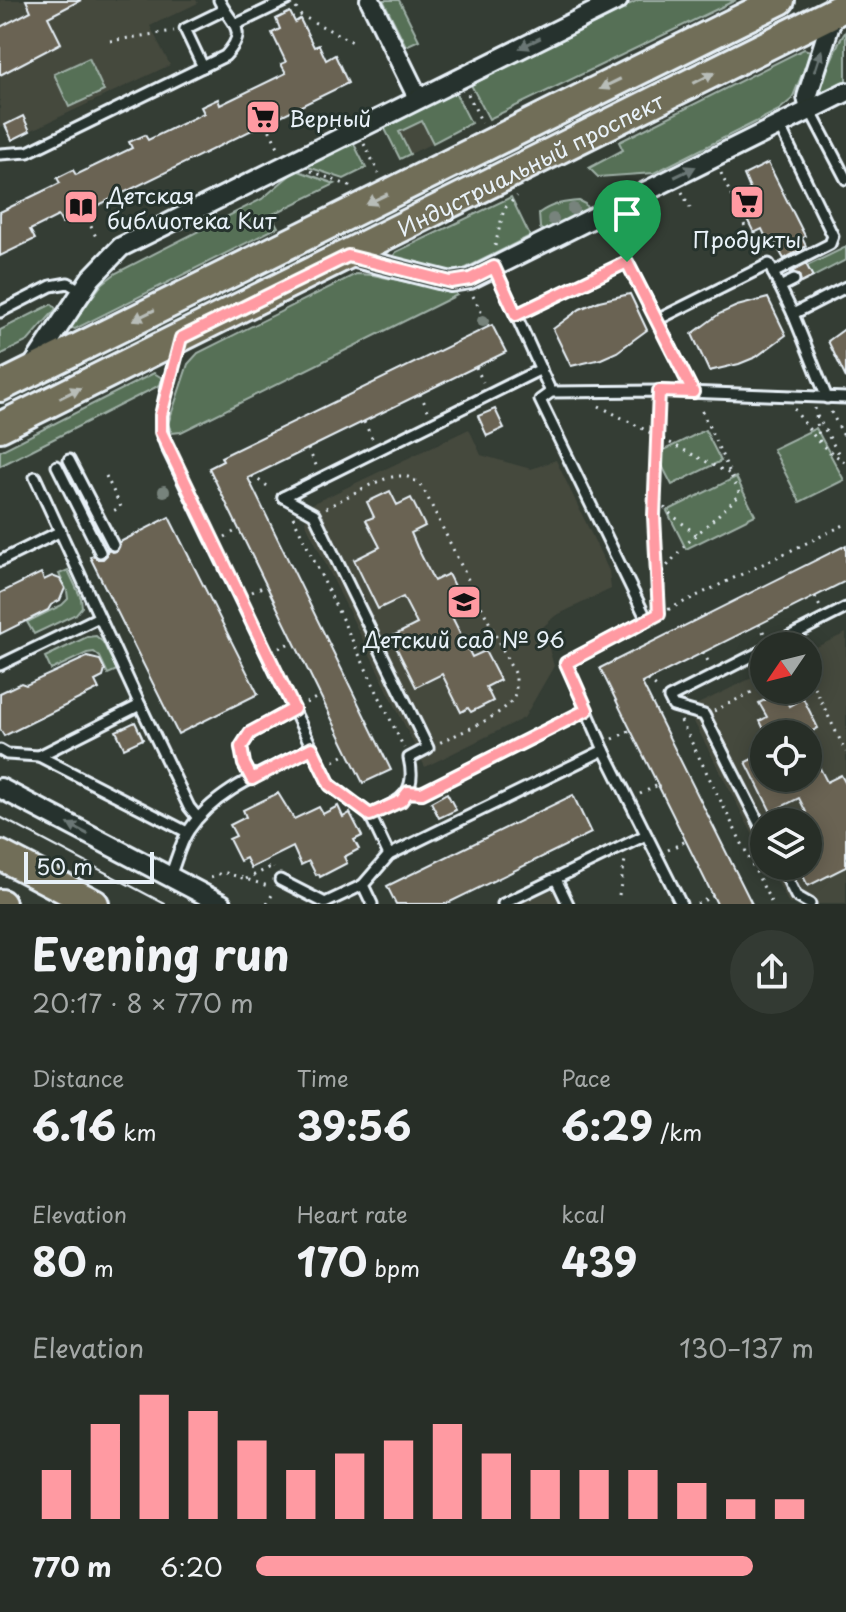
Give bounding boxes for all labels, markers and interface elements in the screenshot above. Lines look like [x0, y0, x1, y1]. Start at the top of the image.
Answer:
one-way arrow [518, 36, 541, 50]
one-way arrow [812, 49, 824, 73]
one-way arrow [693, 71, 716, 85]
one-way arrow [598, 77, 622, 91]
street label: Индустриальный проспект [391, 83, 669, 243]
supermarket icon: Верный [244, 98, 282, 136]
place label: Верный [289, 101, 371, 134]
one-way arrow [673, 165, 696, 179]
place label: Детская библиотека Кит [106, 178, 277, 236]
pin [593, 180, 661, 262]
supermarket icon: Продукты [728, 183, 766, 221]
library icon: Детская библиотека Кит [62, 188, 100, 226]
icon: arrive [605, 192, 649, 236]
one-way arrow [366, 193, 389, 206]
place label: Продукты [693, 222, 801, 255]
one-way arrow [133, 308, 156, 322]
one-way arrow [58, 386, 81, 400]
school or university icon: Детский сад № 96 [445, 583, 483, 621]
place label: Детский сад № 96 [362, 622, 565, 655]
north arrow [750, 632, 822, 704]
map controls [750, 632, 822, 880]
button: locate [750, 720, 822, 792]
button: layers [750, 808, 822, 880]
one-way arrow [67, 822, 90, 835]
scale bar [24, 848, 154, 884]
text: 50 m [36, 849, 93, 882]
text: Evening run [32, 920, 290, 986]
button: share [730, 930, 814, 1014]
text: 20:17 · 8 × 770 m [32, 983, 254, 1022]
text: Distance [32, 1061, 124, 1094]
text: Time [297, 1061, 349, 1094]
text: Pace [561, 1061, 611, 1094]
text: 6.16 [32, 1094, 116, 1155]
text: 39:56 [297, 1094, 411, 1155]
text: 6:29 [561, 1094, 653, 1155]
text: km [116, 1115, 156, 1148]
text: /km [653, 1115, 702, 1148]
text: Elevation [32, 1197, 127, 1230]
text: Heart rate [297, 1197, 408, 1230]
text: kcal [561, 1197, 605, 1230]
text: 80 [32, 1230, 87, 1291]
text: 170 [297, 1230, 367, 1291]
text: 439 [561, 1230, 637, 1291]
text: m [87, 1251, 114, 1284]
text: bpm [367, 1251, 420, 1284]
text: Elevation [32, 1328, 144, 1367]
text: 130–137 m [679, 1328, 814, 1367]
text: 770 m [32, 1547, 112, 1586]
text: 6:20 [160, 1547, 223, 1586]

